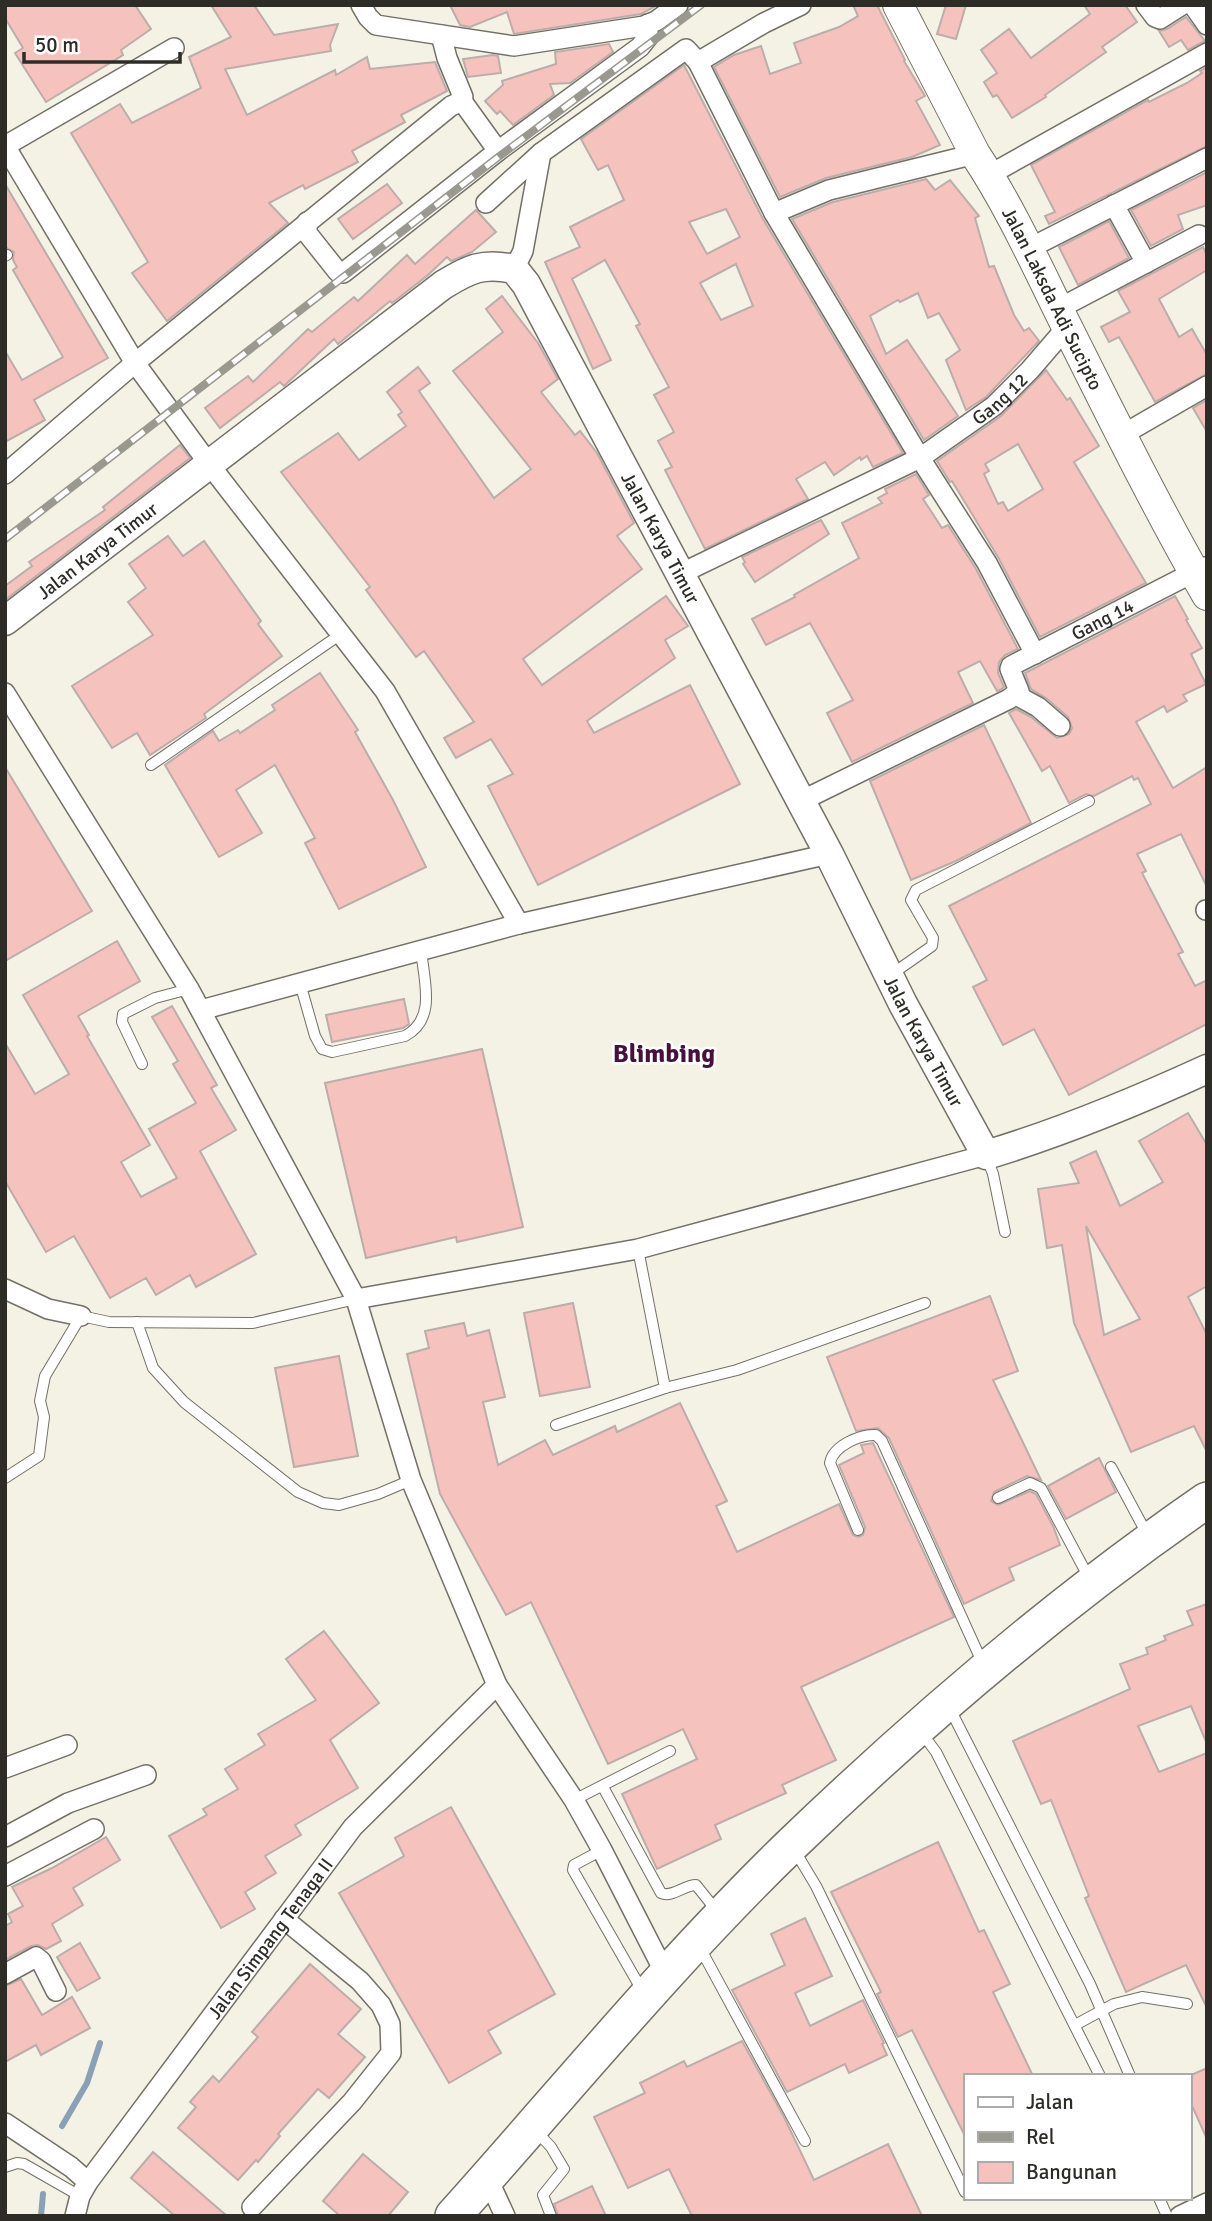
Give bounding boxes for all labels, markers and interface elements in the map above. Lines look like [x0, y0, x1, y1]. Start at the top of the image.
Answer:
scale bar [24, 21, 180, 65]
text: 50 m [35, 32, 79, 58]
street label: Jalan Laksda Adi Sucipto [996, 203, 1108, 394]
street label: Gang 12 [968, 368, 1033, 431]
street label: Jalan Karya Timur [615, 468, 705, 608]
street label: Jalan Karya Timur [33, 497, 163, 605]
street label: Gang 14 [1067, 594, 1138, 646]
street label: Jalan Karya Timur [878, 972, 968, 1111]
district label: Blimbing [613, 1038, 715, 1070]
street label: Jalan Simpang Tenaga II [203, 1853, 339, 2024]
legend [964, 2074, 1191, 2200]
text: Jalan [1026, 2089, 1074, 2115]
text: Rel [1026, 2124, 1055, 2150]
text: Bangunan [1026, 2159, 1117, 2185]

